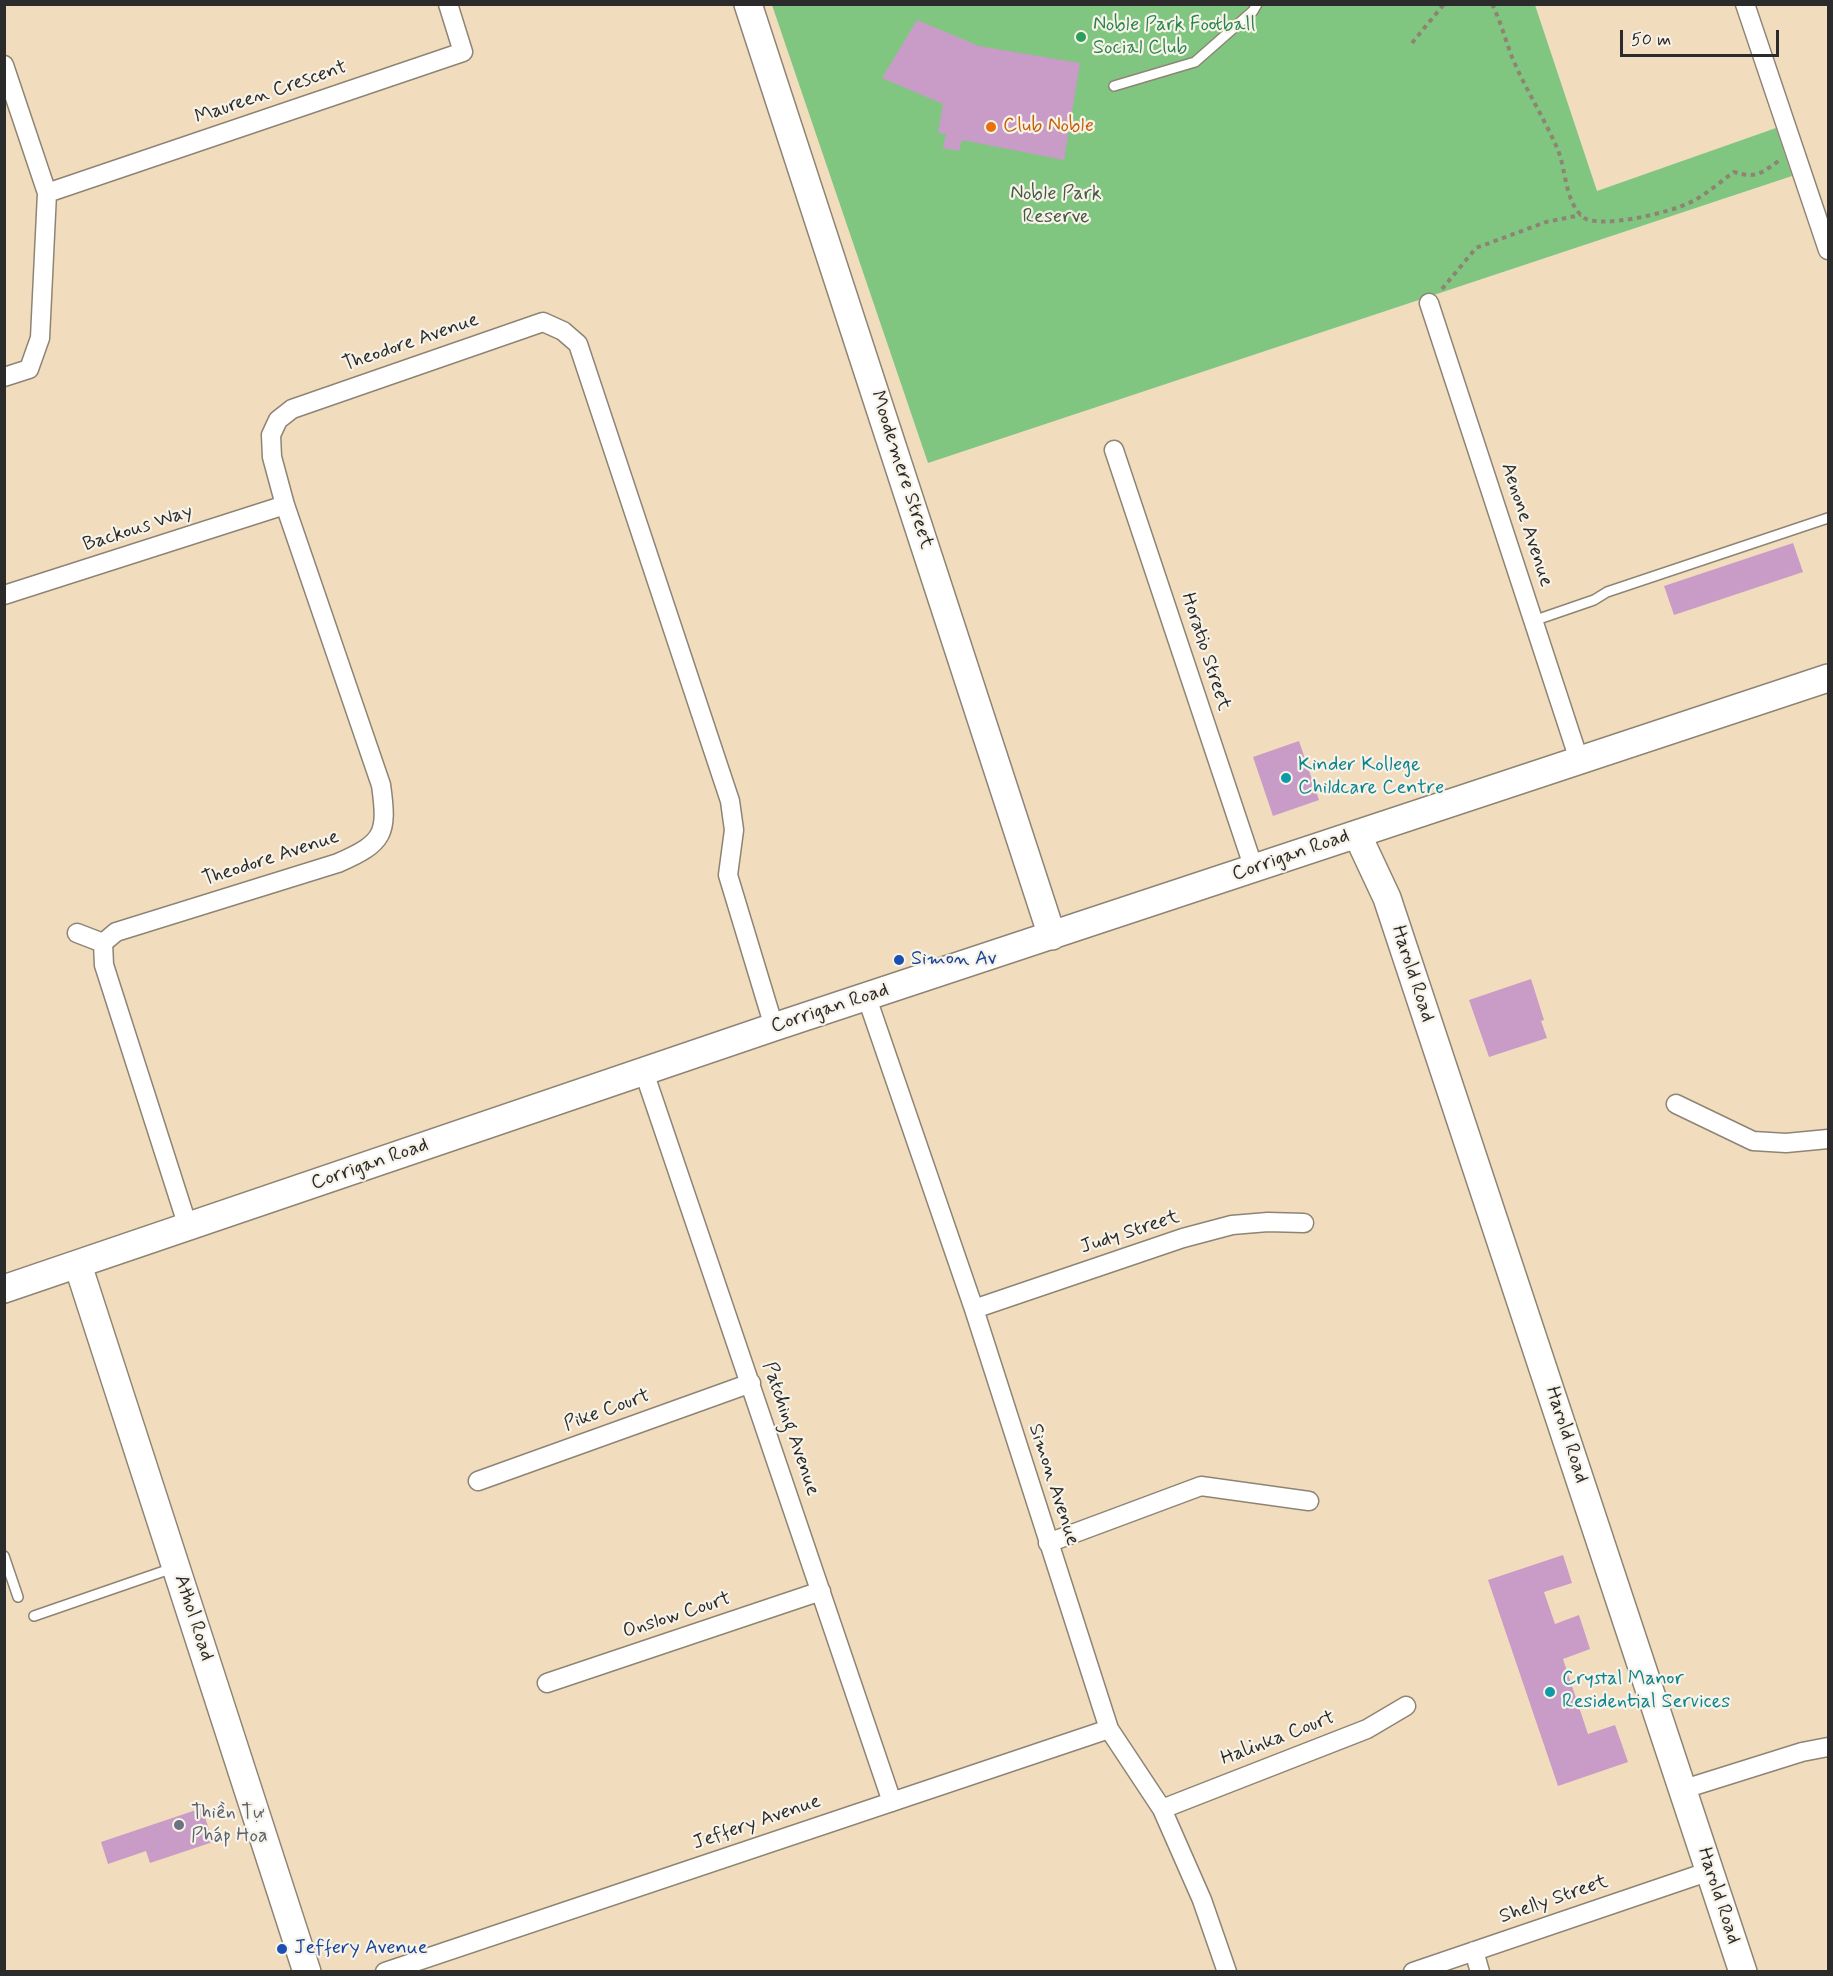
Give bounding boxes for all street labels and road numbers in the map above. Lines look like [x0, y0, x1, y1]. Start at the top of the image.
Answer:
street label: Maureen Crescent [192, 56, 350, 130]
street label: Theodore Avenue [340, 308, 482, 378]
street label: Moodemere Street [864, 388, 938, 552]
street label: Aenone Avenue [1495, 460, 1557, 590]
street label: Backous Way [80, 500, 196, 558]
street label: Horatio Street [1175, 590, 1235, 714]
street label: Corrigan Road [1229, 825, 1353, 887]
street label: Theodore Avenue [200, 826, 342, 892]
street label: Harold Road [1385, 923, 1439, 1025]
street label: Corrigan Road [768, 979, 892, 1039]
street label: Corrigan Road [308, 1134, 432, 1196]
street label: Judy Street [1078, 1206, 1182, 1260]
street label: Patching Avenue [756, 1359, 824, 1499]
street label: Pike Court [561, 1384, 653, 1438]
street label: Harold Road [1539, 1384, 1593, 1486]
street label: Simon Avenue [1022, 1421, 1084, 1549]
street label: Athol Road [168, 1572, 218, 1664]
street label: Onslow Court [620, 1587, 734, 1645]
street label: Halinka Court [1218, 1706, 1338, 1772]
street label: Jeffery Avenue [690, 1790, 824, 1856]
street label: Harold Road [1691, 1845, 1745, 1947]
street label: Shelly Street [1497, 1870, 1611, 1930]

